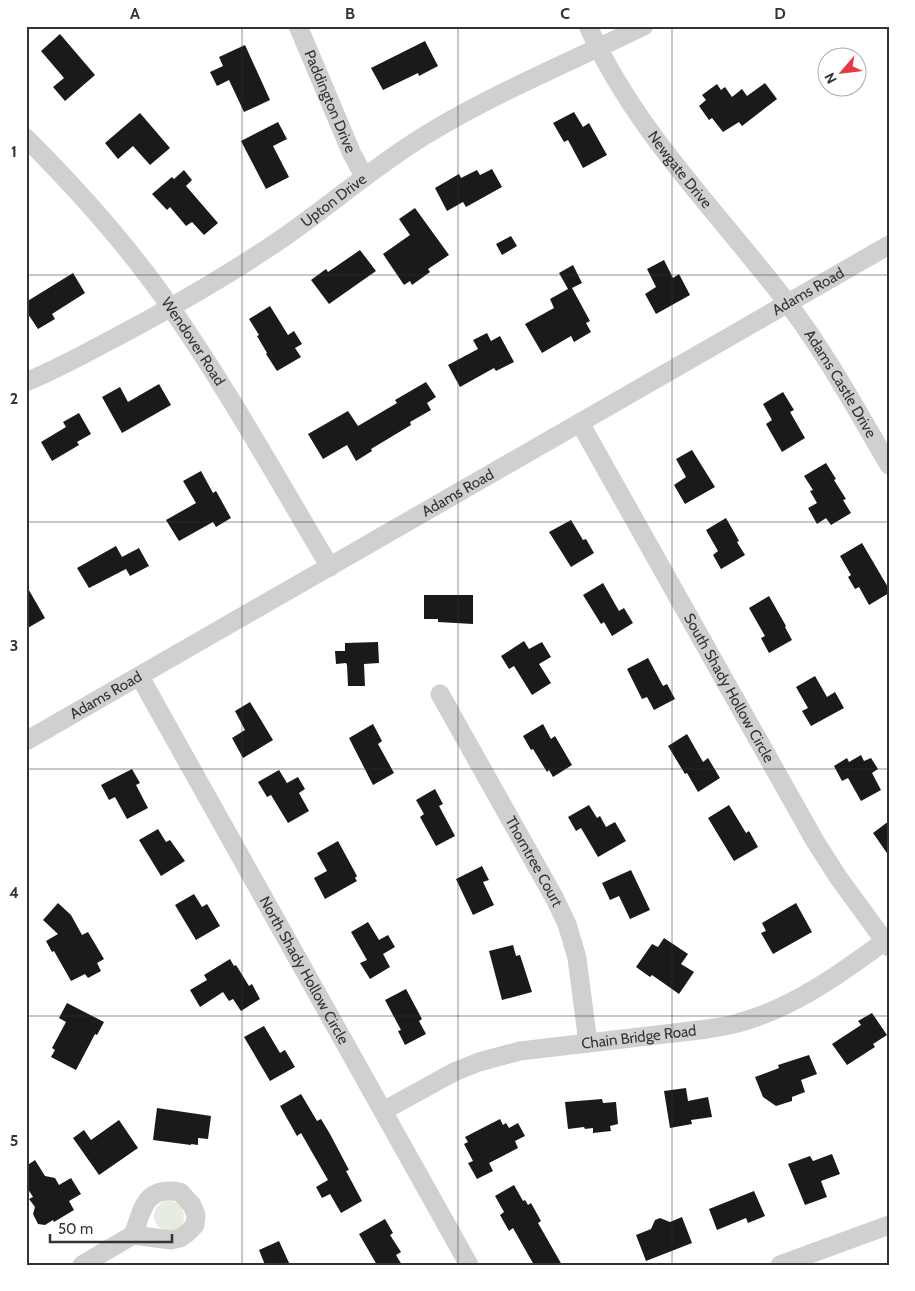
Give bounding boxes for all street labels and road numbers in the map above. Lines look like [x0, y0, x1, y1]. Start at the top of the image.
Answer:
street label: Paddington Drive [300, 47, 360, 156]
street label: Newgate Drive [644, 128, 716, 212]
street label: Upton Drive [297, 170, 370, 231]
street label: Adams Road [769, 264, 847, 319]
street label: Wendover Road [158, 294, 229, 389]
street label: Adams Castle Drive [801, 326, 880, 441]
street label: Adams Road [419, 465, 497, 521]
street label: South Shady Hollow Circle [680, 610, 778, 766]
street label: Adams Road [67, 667, 145, 723]
street label: Thorntree Court [501, 813, 566, 909]
street label: North Shady Hollow Circle [255, 893, 353, 1048]
street label: Chain Bridge Road [580, 1021, 697, 1053]

